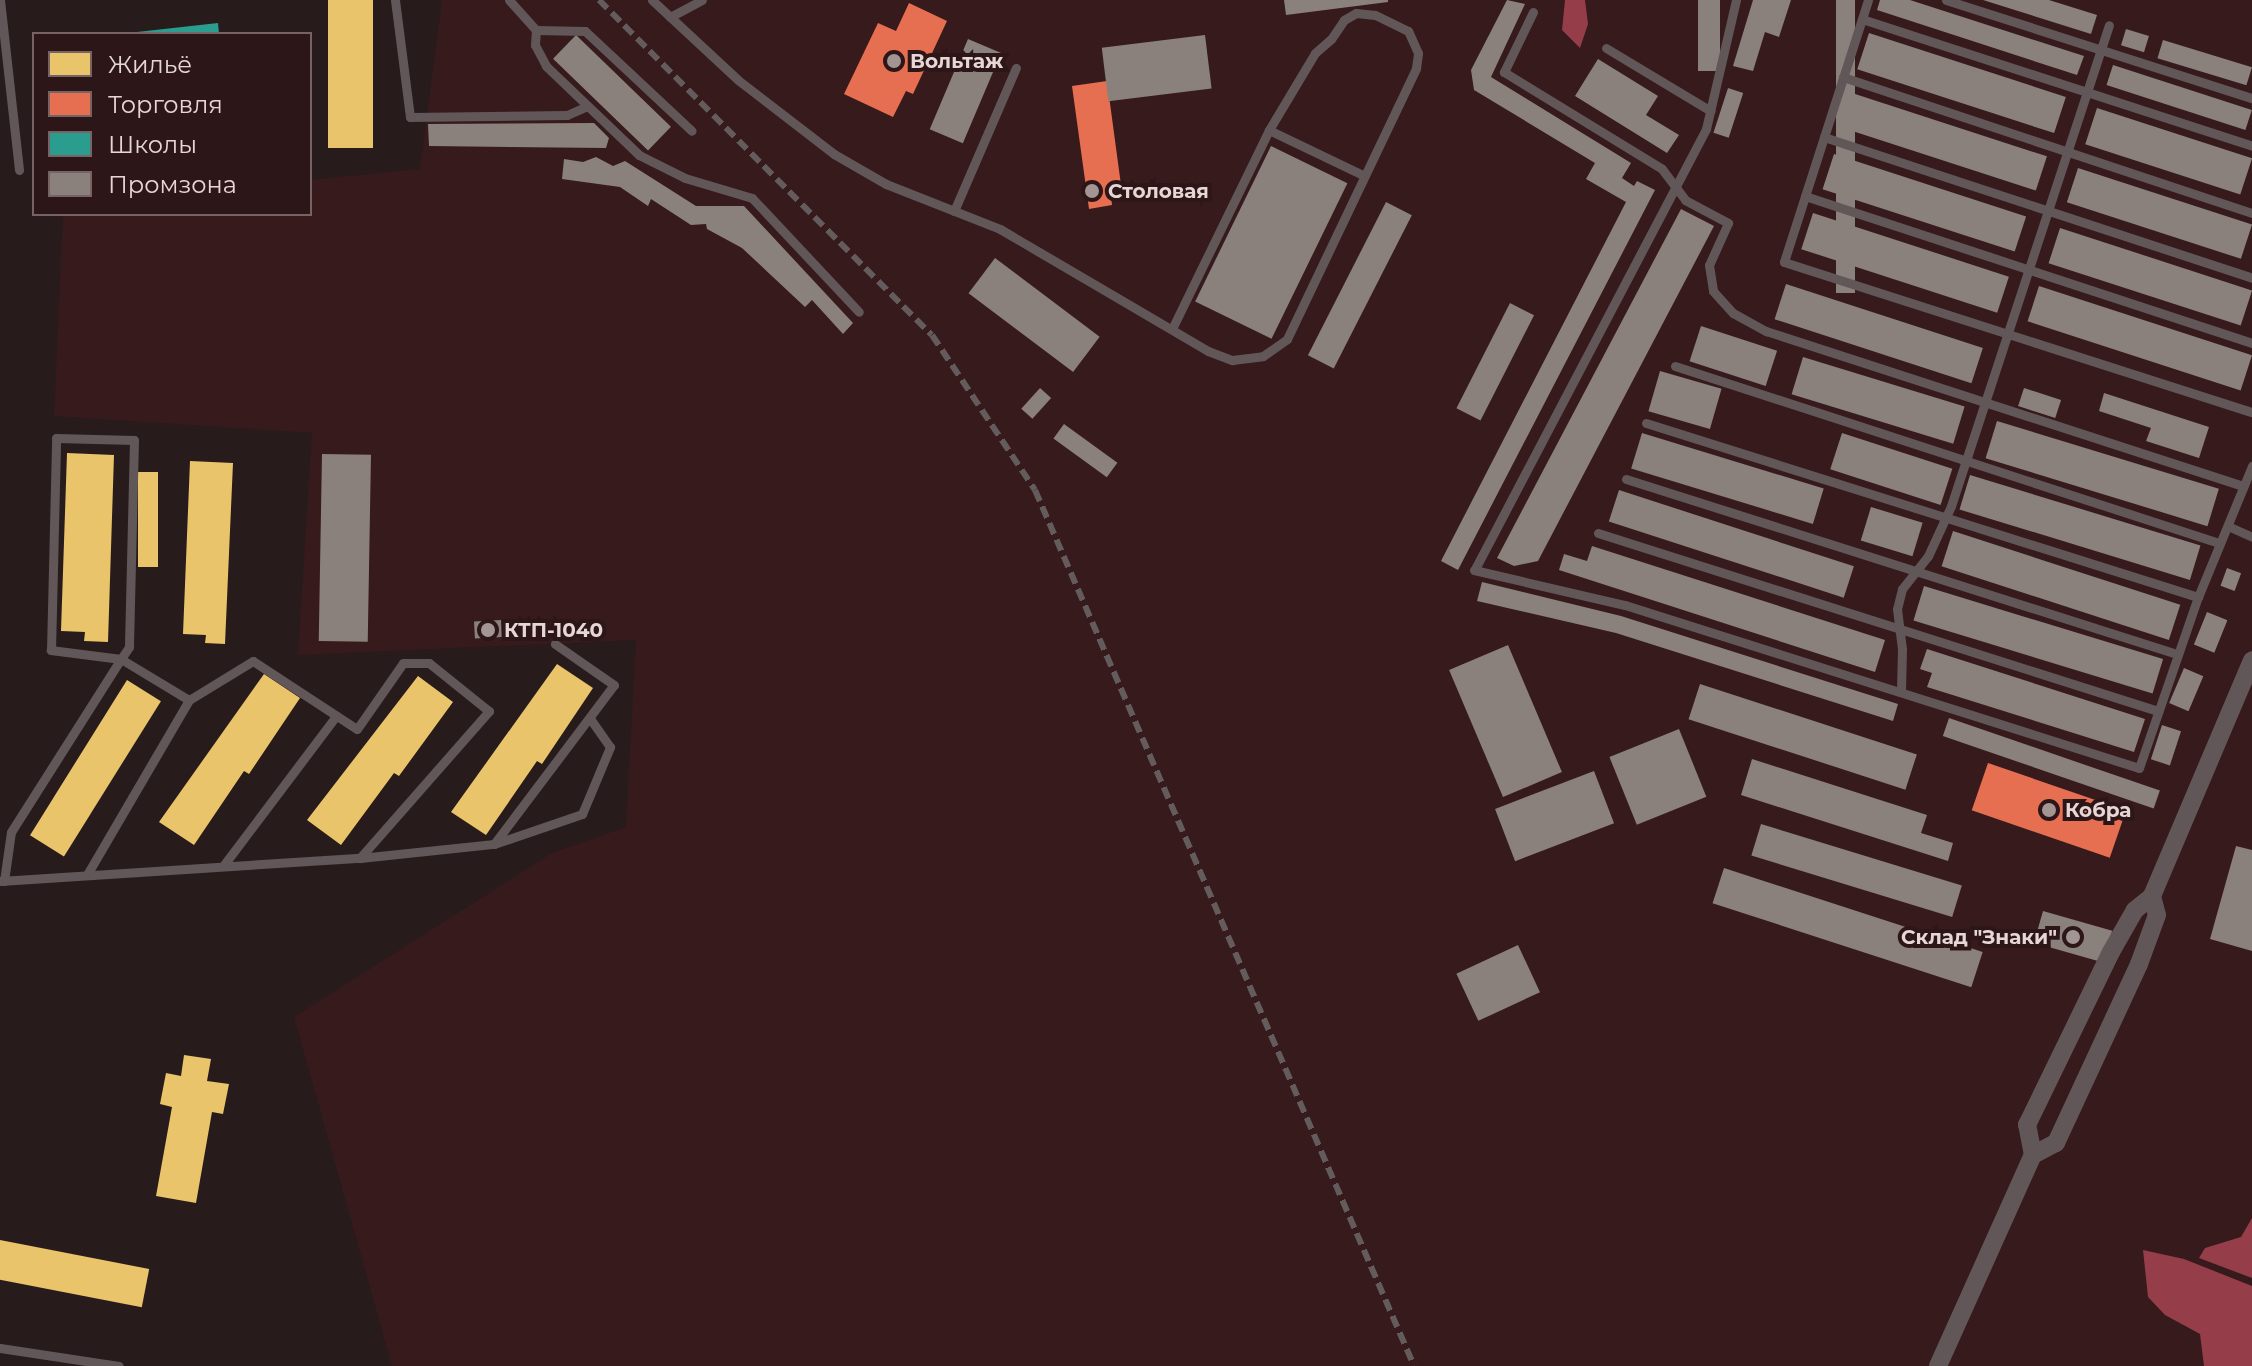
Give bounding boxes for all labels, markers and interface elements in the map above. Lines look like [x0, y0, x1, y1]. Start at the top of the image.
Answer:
legend [32, 32, 312, 216]
place label: Вольтаж [910, 49, 1003, 73]
text: Жильё [108, 50, 192, 79]
marker: Вольтаж [885, 52, 903, 70]
text: Торговля [108, 90, 223, 119]
text: Школы [108, 130, 197, 159]
text: Промзона [108, 170, 237, 199]
place label: Столовая [1108, 179, 1209, 203]
marker: Столовая [1083, 182, 1101, 200]
place label: КТП-1040 [504, 618, 603, 642]
marker: КТП-1040 [479, 621, 497, 639]
place label: Кобра [2065, 798, 2131, 822]
marker: Кобра [2040, 801, 2058, 819]
place label: Склад "Знаки" [1901, 925, 2057, 949]
marker: Склад "Знаки" [2064, 928, 2082, 946]

